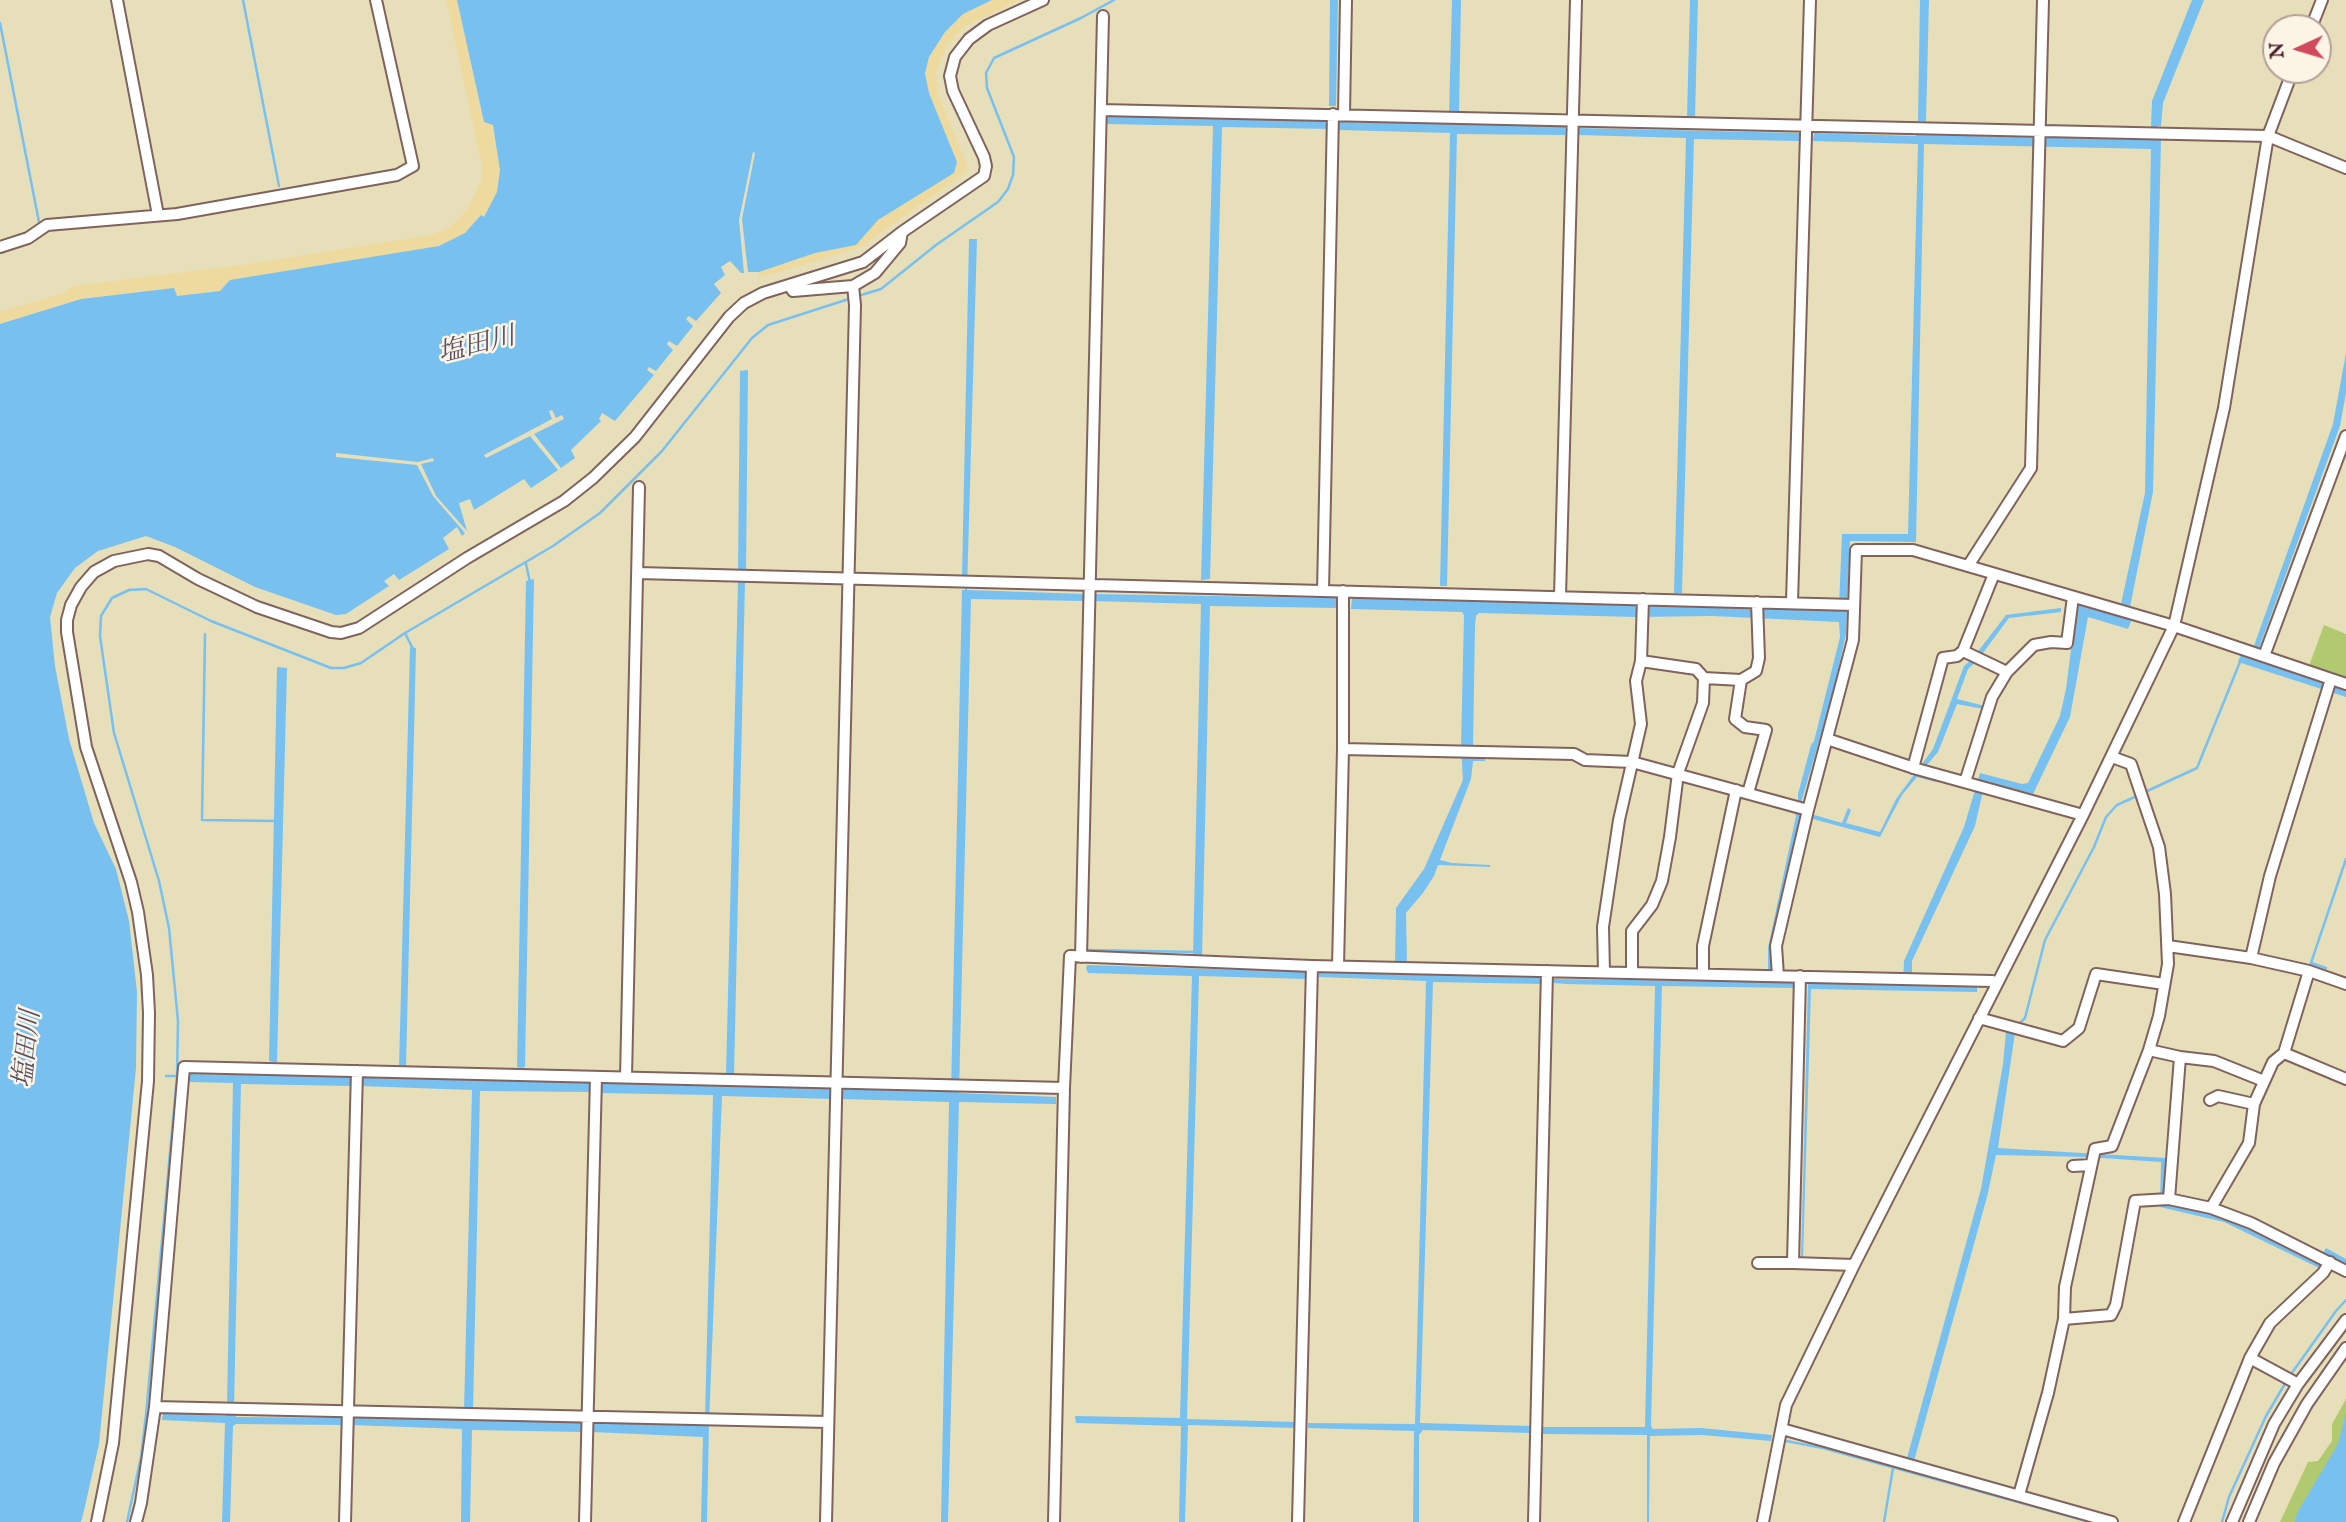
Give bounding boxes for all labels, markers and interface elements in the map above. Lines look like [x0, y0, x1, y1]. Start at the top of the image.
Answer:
north arrow [2262, 14, 2332, 84]
text: N [2266, 41, 2291, 59]
water label: 塩田川 [435, 322, 519, 372]
water label: 塩田川 [9, 1009, 49, 1089]

